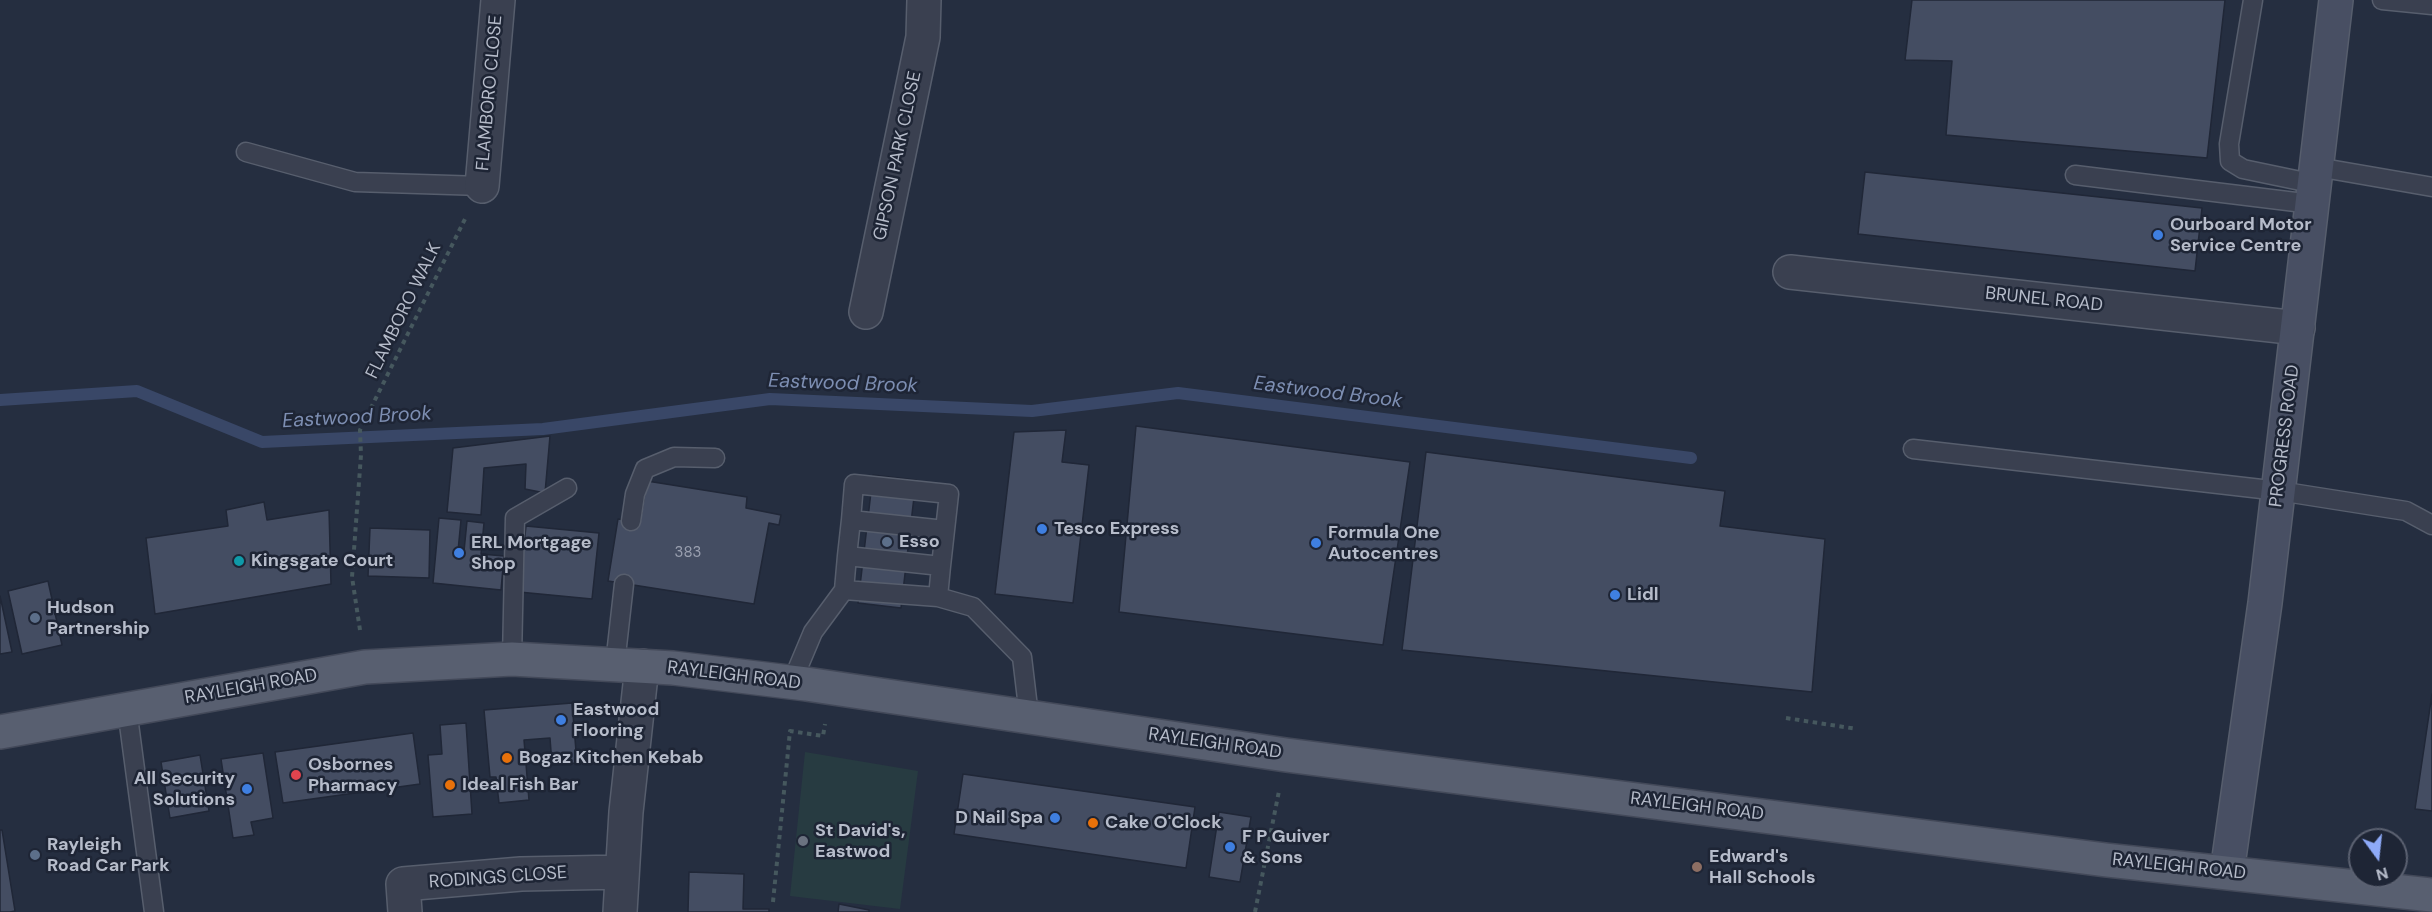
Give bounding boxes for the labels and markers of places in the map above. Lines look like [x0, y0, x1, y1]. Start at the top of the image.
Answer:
place label: Ourboard Motor Service Centre [2170, 214, 2312, 256]
marker: Ourboard Motor Service Centre [2151, 228, 2165, 242]
place label: Tesco Express [1054, 518, 1179, 540]
marker: Tesco Express [1035, 522, 1049, 536]
place label: Formula One Autocentres [1328, 522, 1440, 564]
place label: Esso [899, 531, 940, 553]
place label: ERL Mortgage Shop [471, 532, 592, 574]
marker: Esso [880, 535, 894, 549]
marker: Formula One Autocentres [1309, 536, 1323, 550]
marker: ERL Mortgage Shop [452, 546, 466, 560]
place label: Kingsgate Court [251, 550, 393, 572]
marker: Kingsgate Court [232, 554, 246, 568]
place label: Lidl [1627, 584, 1659, 606]
marker: Lidl [1608, 588, 1622, 602]
place label: Hudson Partnership [47, 597, 150, 640]
marker: Hudson Partnership [28, 611, 42, 625]
place label: Eastwood Flooring [573, 699, 659, 742]
marker: Eastwood Flooring [554, 713, 568, 727]
place label: Bogaz Kitchen Kebab [519, 747, 704, 769]
marker: Bogaz Kitchen Kebab [500, 751, 514, 765]
place label: Osbornes Pharmacy [308, 754, 397, 796]
place label: All Security Solutions [134, 768, 235, 810]
marker: Osbornes Pharmacy [289, 768, 303, 782]
place label: Ideal Fish Bar [462, 774, 578, 796]
marker: Ideal Fish Bar [443, 778, 457, 792]
marker: All Security Solutions [240, 782, 254, 796]
place label: D Nail Spa [955, 807, 1043, 829]
marker: D Nail Spa [1048, 811, 1062, 825]
place label: Cake O'Clock [1105, 812, 1222, 834]
marker: Cake O'Clock [1086, 816, 1100, 830]
place label: St David's, Eastwod [815, 820, 905, 862]
place label: F P Guiver & Sons [1242, 826, 1329, 868]
place label: Rayleigh Road Car Park [47, 834, 170, 876]
marker: St David's, Eastwod [796, 834, 810, 848]
marker: F P Guiver & Sons [1223, 840, 1237, 854]
place label: Edward's Hall Schools [1709, 846, 1816, 888]
marker: Rayleigh Road Car Park [28, 848, 42, 862]
marker: Edward's Hall Schools [1690, 860, 1704, 874]

